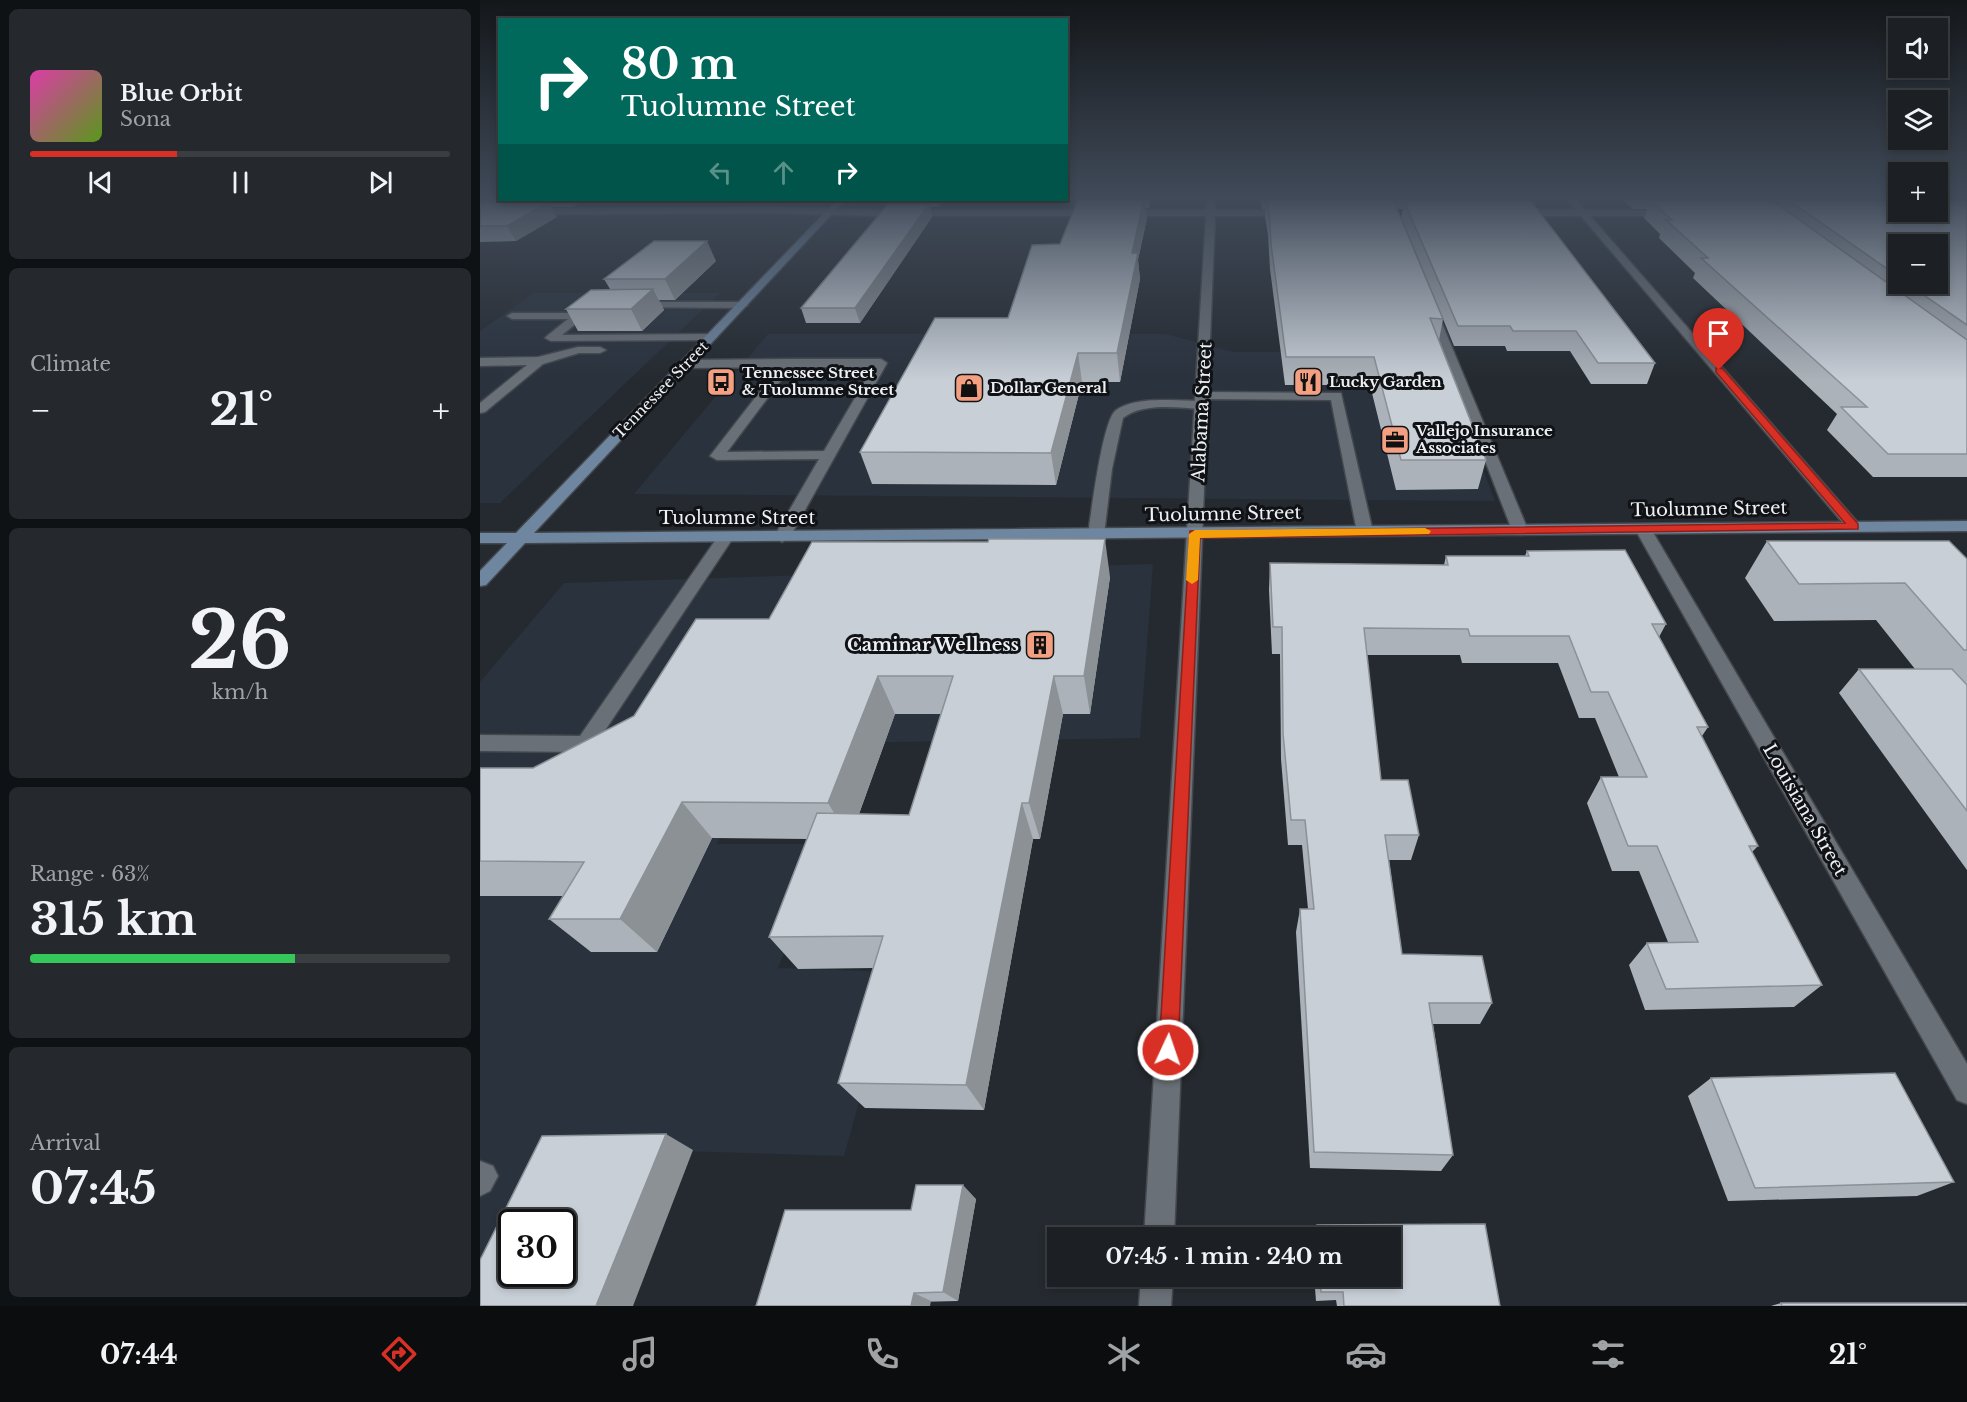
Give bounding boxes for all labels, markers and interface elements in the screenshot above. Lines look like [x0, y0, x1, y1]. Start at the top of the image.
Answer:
map controls [1888, 18, 1948, 294]
button: sound [1888, 18, 1948, 78]
text: 80 m [621, 38, 737, 90]
icon: right [522, 42, 600, 120]
text: Blue Orbit [120, 80, 242, 107]
text: Tuolumne Street [621, 90, 856, 123]
button: layers [1888, 90, 1948, 150]
text: Sona [120, 107, 171, 131]
icon: left [704, 156, 737, 189]
icon: ahead [767, 156, 800, 189]
icon: right [830, 156, 863, 189]
button: + [1888, 162, 1948, 222]
icon: previous [84, 166, 117, 199]
icon: pause [224, 166, 257, 199]
icon: next [364, 166, 397, 199]
button: − [1888, 234, 1948, 294]
pin [1693, 308, 1744, 370]
icon: arrive [1702, 317, 1735, 350]
street label: Tennessee Street [609, 337, 712, 442]
street label: Alabama Street [1187, 341, 1217, 483]
text: Climate [30, 352, 111, 376]
place label: Tennessee Street & Tuolumne Street [742, 363, 894, 399]
bus stop icon: Tennessee Street & Tuolumne Street [705, 366, 737, 398]
restaurant icon: Lucky Garden [1292, 366, 1324, 398]
shop icon: Dollar General [953, 372, 985, 404]
place label: Lucky Garden [1329, 372, 1442, 391]
place label: Dollar General [990, 378, 1108, 397]
text: 21° [209, 381, 273, 437]
text: − [30, 390, 51, 431]
text: + [432, 390, 450, 431]
place label: Vallejo Insurance Associates [1415, 421, 1553, 457]
office icon: Vallejo Insurance Associates [1379, 424, 1411, 456]
street label: Tuolumne Street [1631, 497, 1788, 521]
street label: Tuolumne Street [1145, 502, 1302, 526]
street label: Tuolumne Street [659, 507, 815, 529]
text: 26 [188, 592, 292, 689]
building icon: Caminar Wellness [1024, 629, 1056, 661]
place label: Caminar Wellness [847, 634, 1019, 656]
text: km/h [212, 680, 268, 704]
street label: Louisiana Street [1758, 740, 1852, 880]
text: Range · 63% [30, 862, 150, 886]
text: 315 km [30, 891, 197, 947]
position arrow [1136, 1018, 1200, 1082]
text: Arrival [30, 1131, 101, 1155]
text: 07:45 [30, 1160, 157, 1216]
speed limit sign: 30 [498, 1209, 576, 1287]
text: 07:45 · 1 min · 240 m [1105, 1243, 1343, 1270]
icon: directions [378, 1333, 420, 1375]
icon: music [619, 1333, 661, 1375]
icon: phone [861, 1333, 903, 1375]
icon: climate [1103, 1333, 1145, 1375]
icon: car [1345, 1333, 1387, 1375]
icon: filters [1587, 1333, 1629, 1375]
text: 07:44 [100, 1338, 178, 1371]
text: 21° [1829, 1338, 1867, 1371]

